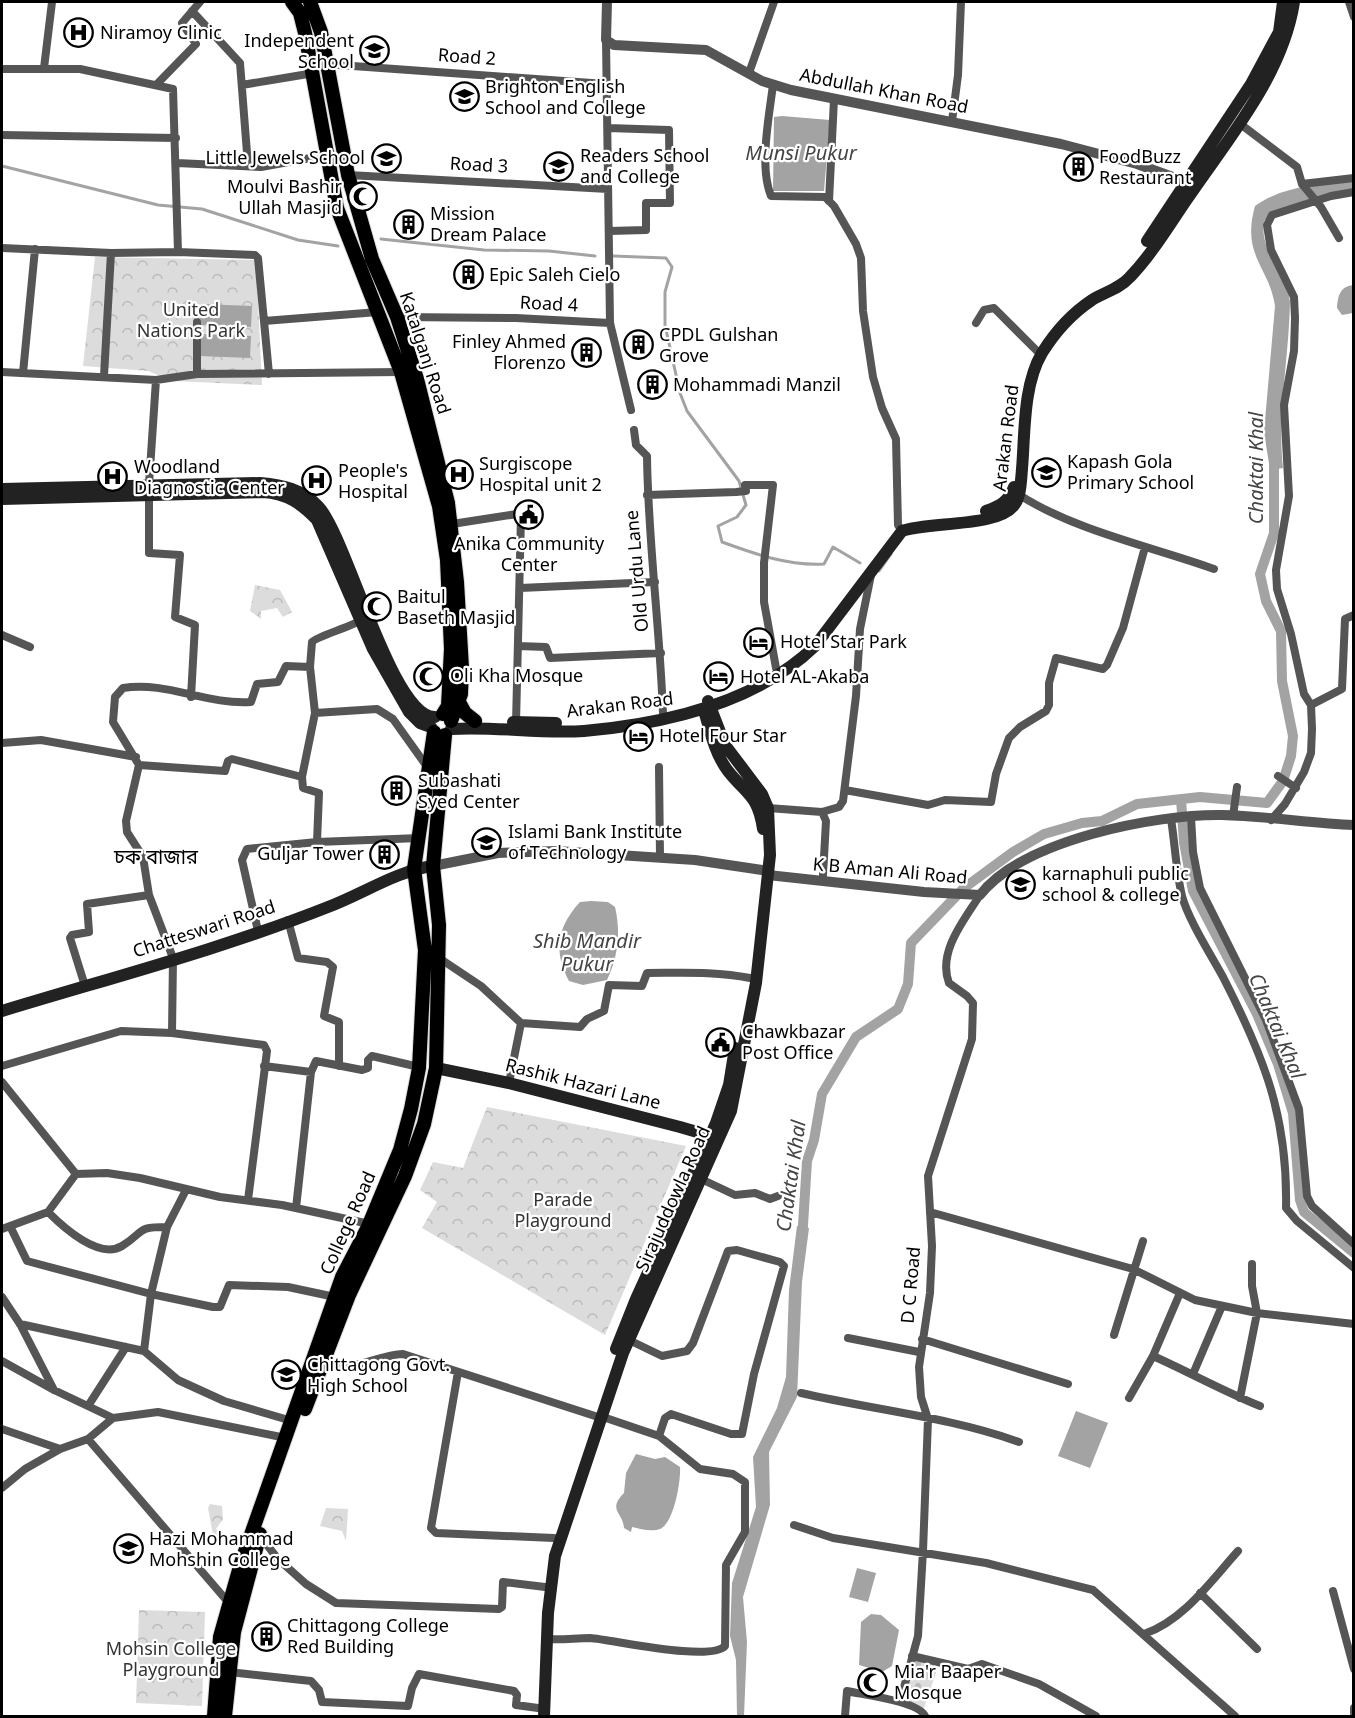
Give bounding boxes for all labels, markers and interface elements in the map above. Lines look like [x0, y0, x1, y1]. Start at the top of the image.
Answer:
hospital icon: Niramoy Clinic [63, 17, 95, 49]
place label: Niramoy Clinic [100, 20, 222, 44]
place label: Independent School [244, 28, 354, 73]
school or university icon: Independent School [359, 35, 391, 67]
street label: Road 2 [437, 42, 497, 70]
street label: Abdullah Khan Road [798, 62, 971, 118]
place label: Brighton English School and College [485, 74, 646, 119]
school or university icon: Brighton English School and College [448, 81, 480, 113]
water label: Munsi Pukur [745, 139, 858, 166]
school or university icon: Little Jewels School [370, 142, 402, 174]
place label: Readers School and College [580, 143, 709, 188]
place label: FoodBuzz Restaurant [1099, 144, 1192, 189]
place label: Little Jewels School [205, 145, 365, 169]
street label: Road 3 [449, 150, 509, 178]
school or university icon: Readers School and College [543, 150, 575, 182]
building icon: FoodBuzz Restaurant [1062, 151, 1094, 183]
place label: Moulvi Bashir Ullah Masjid [227, 174, 343, 219]
mosque icon: Moulvi Bashir Ullah Masjid [347, 181, 379, 213]
place label: Mission Dream Palace [430, 201, 547, 246]
building icon: Mission Dream Palace [393, 208, 425, 240]
building icon: Epic Saleh Cielo [452, 259, 484, 291]
place label: Epic Saleh Cielo [489, 262, 620, 286]
street label: Katalganj Road [395, 288, 457, 417]
street label: Road 4 [519, 289, 579, 317]
park label: United Nations Park [137, 297, 246, 342]
place label: CPDL Gulshan Grove [659, 322, 778, 367]
place label: Finley Ahmed Florenzo [452, 329, 566, 374]
building icon: CPDL Gulshan Grove [622, 329, 654, 361]
building icon: Finley Ahmed Florenzo [571, 336, 603, 368]
building icon: Mohammadi Manzil [636, 369, 668, 401]
place label: Mohammadi Manzil [673, 372, 841, 396]
street label: Arakan Road [987, 383, 1023, 493]
water label: Chaktai Khal [1242, 411, 1269, 524]
place label: Kapash Gola Primary School [1067, 449, 1194, 494]
place label: Surgiscope Hospital unit 2 [479, 451, 602, 496]
place label: Woodland Diagnostic Center [134, 454, 285, 499]
school or university icon: Kapash Gola Primary School [1030, 456, 1062, 488]
place label: People's Hospital [338, 458, 408, 503]
hospital icon: Surgiscope Hospital unit 2 [442, 458, 474, 490]
hospital icon: Woodland Diagnostic Center [97, 461, 129, 493]
hospital icon: People's Hospital [301, 465, 333, 497]
public building icon: Anika Community Center [513, 499, 545, 531]
street label: Old Urdu Lane [619, 509, 653, 633]
place label: Anika Community Center [454, 531, 605, 576]
place label: Baitul Baseth Masjid [397, 584, 515, 629]
mosque icon: Baitul Baseth Masjid [360, 591, 392, 623]
hotel icon: Hotel Star Park [743, 626, 775, 658]
place label: Hotel Star Park [780, 629, 907, 653]
mosque icon: Oli Kha Mosque [413, 660, 445, 692]
hotel icon: Hotel AL-Akaba [703, 661, 735, 693]
place label: Oli Kha Mosque [450, 663, 583, 687]
place label: Hotel AL-Akaba [740, 664, 869, 688]
street label: Arakan Road [565, 686, 675, 722]
hotel icon: Hotel Four Star [622, 720, 654, 752]
place label: Hotel Four Star [659, 723, 787, 747]
place label: Subashati Syed Center [418, 768, 520, 813]
building icon: Subashati Syed Center [381, 775, 413, 807]
place label: Islami Bank Institute of Technology [508, 819, 682, 864]
school or university icon: Islami Bank Institute of Technology [471, 826, 503, 858]
building icon: Guljar Tower [369, 838, 401, 870]
place label: Guljar Tower [257, 841, 365, 865]
district label: চক বাজার [113, 843, 199, 870]
street label: K B Aman Ali Road [812, 851, 968, 889]
place label: karnaphuli public school & college [1042, 861, 1189, 906]
school or university icon: karnaphuli public school & college [1005, 868, 1037, 900]
street label: Chatteswari Road [129, 894, 278, 962]
water label: Shib Mandir Pukur [533, 927, 642, 977]
water label: Chaktai Khal [1243, 969, 1312, 1084]
place label: Chawkbazar Post Office [742, 1019, 846, 1064]
public building icon: Chawkbazar Post Office [705, 1026, 737, 1058]
street label: Rashik Hazari Lane [503, 1052, 664, 1114]
water label: Chaktai Khal [769, 1118, 812, 1233]
street label: Sirajuddowla Road [629, 1122, 715, 1275]
street label: College Road [314, 1167, 381, 1278]
park label: Parade Playground [514, 1187, 612, 1232]
street label: D C Road [895, 1245, 925, 1324]
place label: Chittagong Govt. High School [307, 1352, 450, 1397]
school or university icon: Chittagong Govt. High School [270, 1359, 302, 1391]
place label: Hazi Mohammad Mohshin College [149, 1526, 294, 1571]
school or university icon: Hazi Mohammad Mohshin College [112, 1533, 144, 1565]
place label: Chittagong College Red Building [287, 1613, 449, 1658]
building icon: Chittagong College Red Building [250, 1620, 282, 1652]
park label: Mohsin College Playground [106, 1636, 236, 1681]
place label: Mia'r Baaper Mosque [894, 1659, 1002, 1704]
mosque icon: Mia'r Baaper Mosque [857, 1666, 889, 1698]

